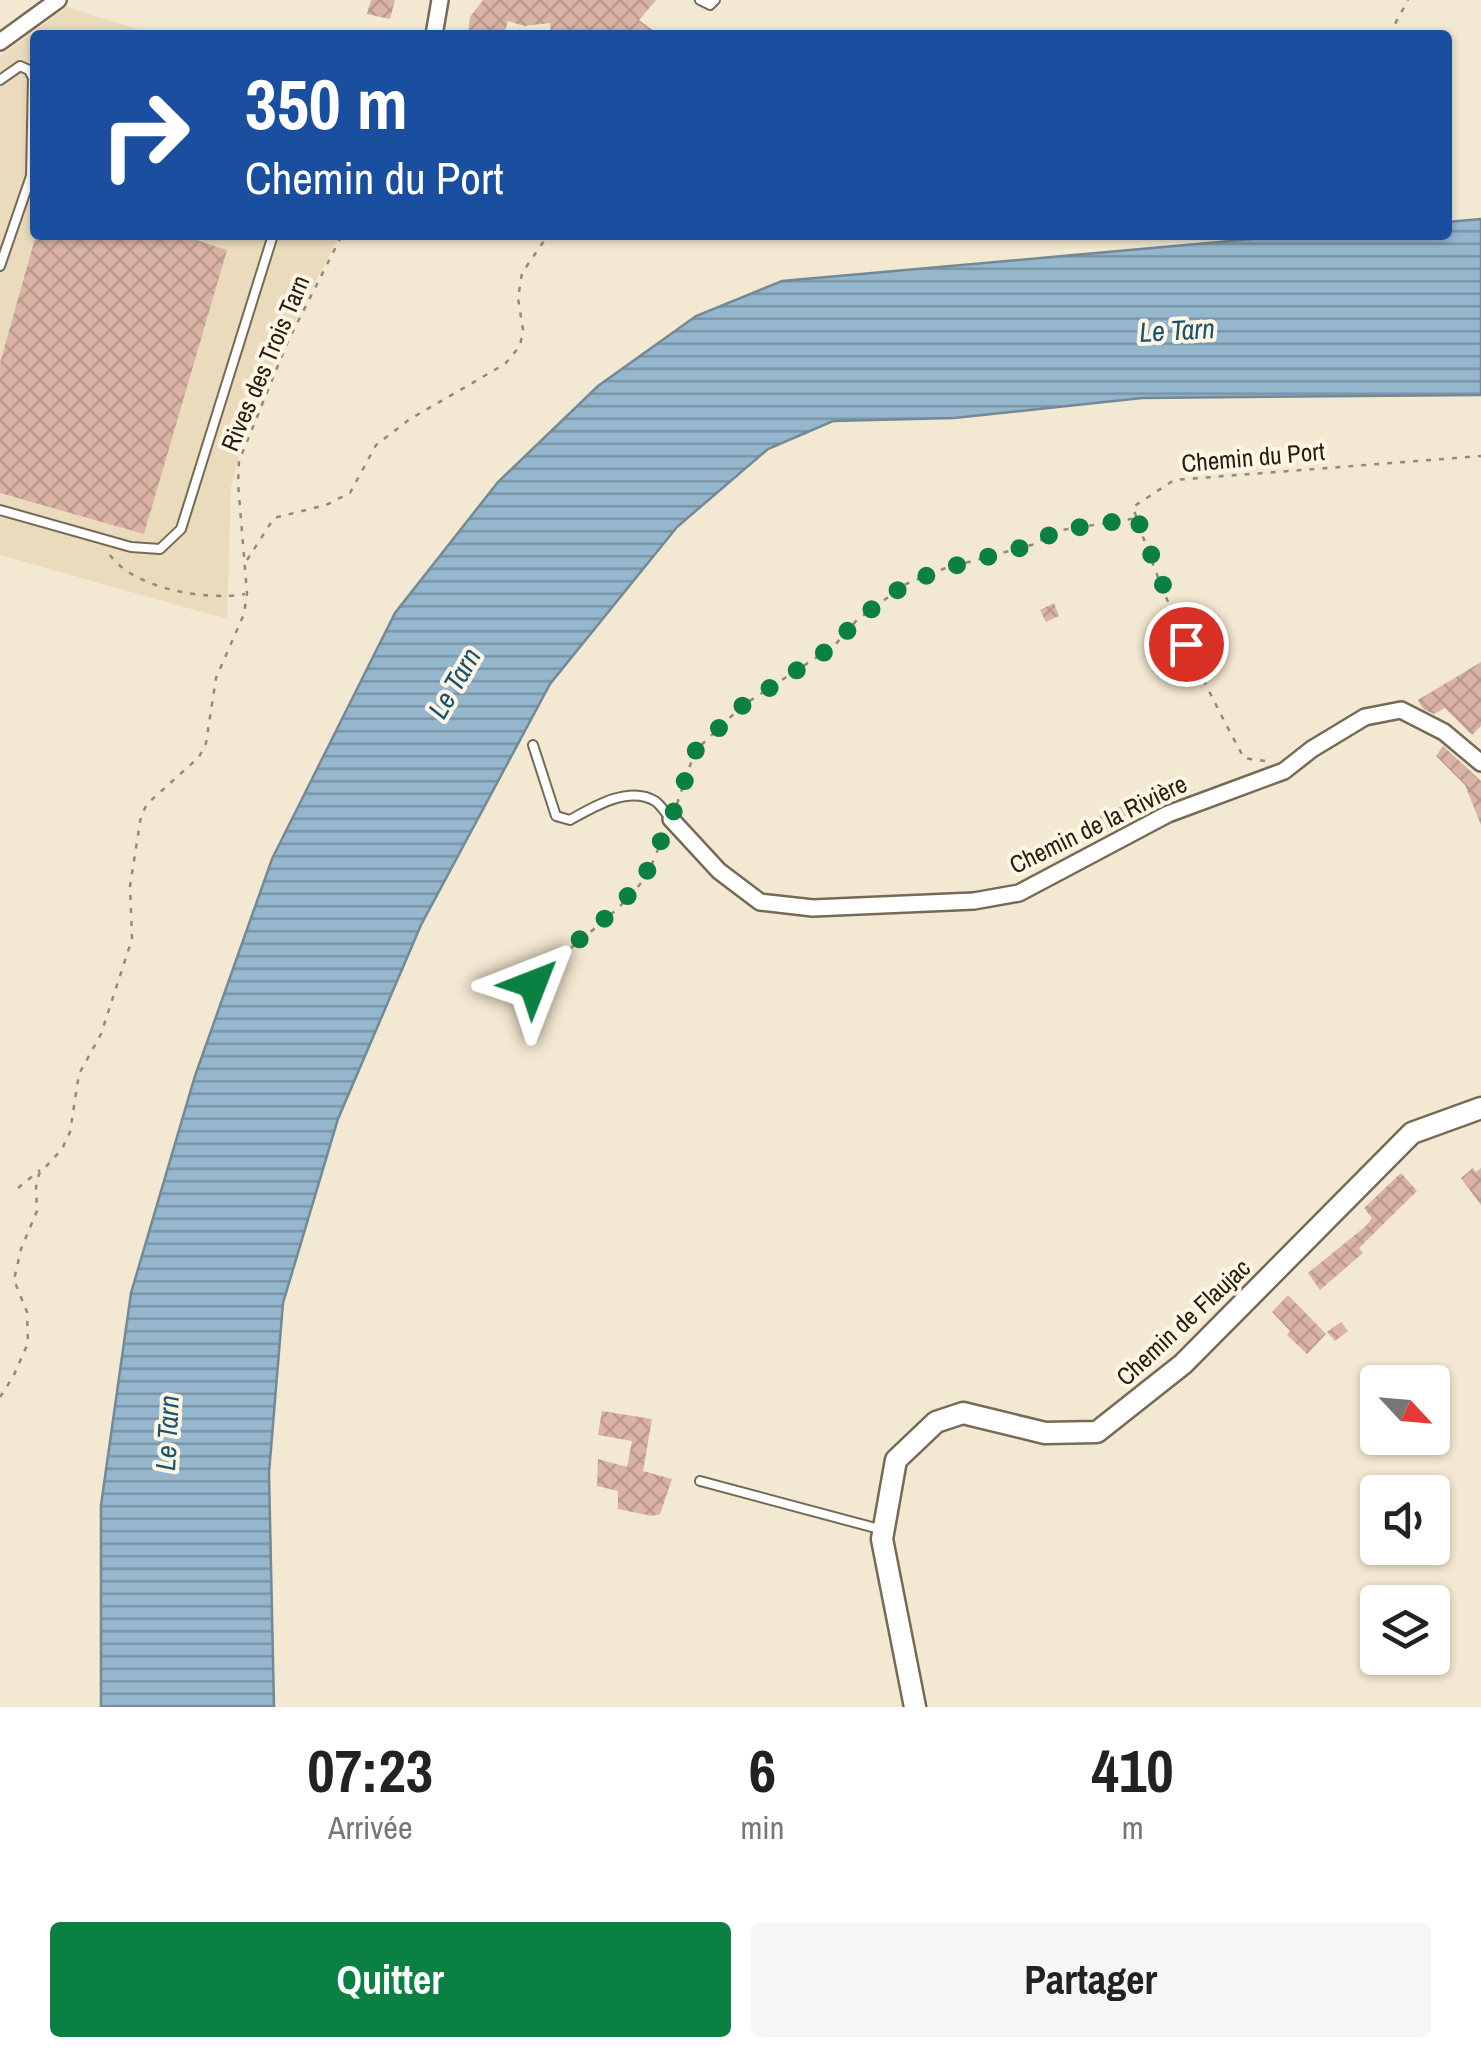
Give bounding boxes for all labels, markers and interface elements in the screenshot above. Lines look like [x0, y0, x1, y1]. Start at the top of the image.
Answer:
text: 350 m [245, 57, 408, 151]
icon: right [80, 70, 210, 200]
text: Chemin du Port [245, 147, 503, 208]
street label: Rives des Trois Tarn [213, 270, 317, 456]
water label: Le Tarn [1138, 309, 1216, 351]
street label: Chemin du Port [1180, 434, 1326, 480]
pin [1144, 602, 1229, 687]
icon: arrive [1159, 617, 1214, 672]
water label: Le Tarn [419, 641, 489, 725]
street label: Chemin de la Rivière [1003, 766, 1193, 882]
position arrow [481, 932, 585, 1036]
street label: Chemin de Flaujac [1108, 1251, 1258, 1393]
north arrow [1360, 1365, 1450, 1455]
map controls [1360, 1365, 1450, 1675]
water label: Le Tarn [146, 1394, 188, 1472]
button: sound [1360, 1475, 1450, 1565]
button: layers [1360, 1585, 1450, 1675]
text: 07:23 [307, 1730, 433, 1811]
text: 6 [749, 1730, 776, 1811]
text: 410 [1092, 1730, 1174, 1811]
text: Arrivée [328, 1806, 413, 1849]
text: min [740, 1806, 784, 1849]
text: m [1122, 1806, 1144, 1849]
button: Quitter [50, 1922, 731, 2037]
button: Partager [751, 1922, 1431, 2037]

